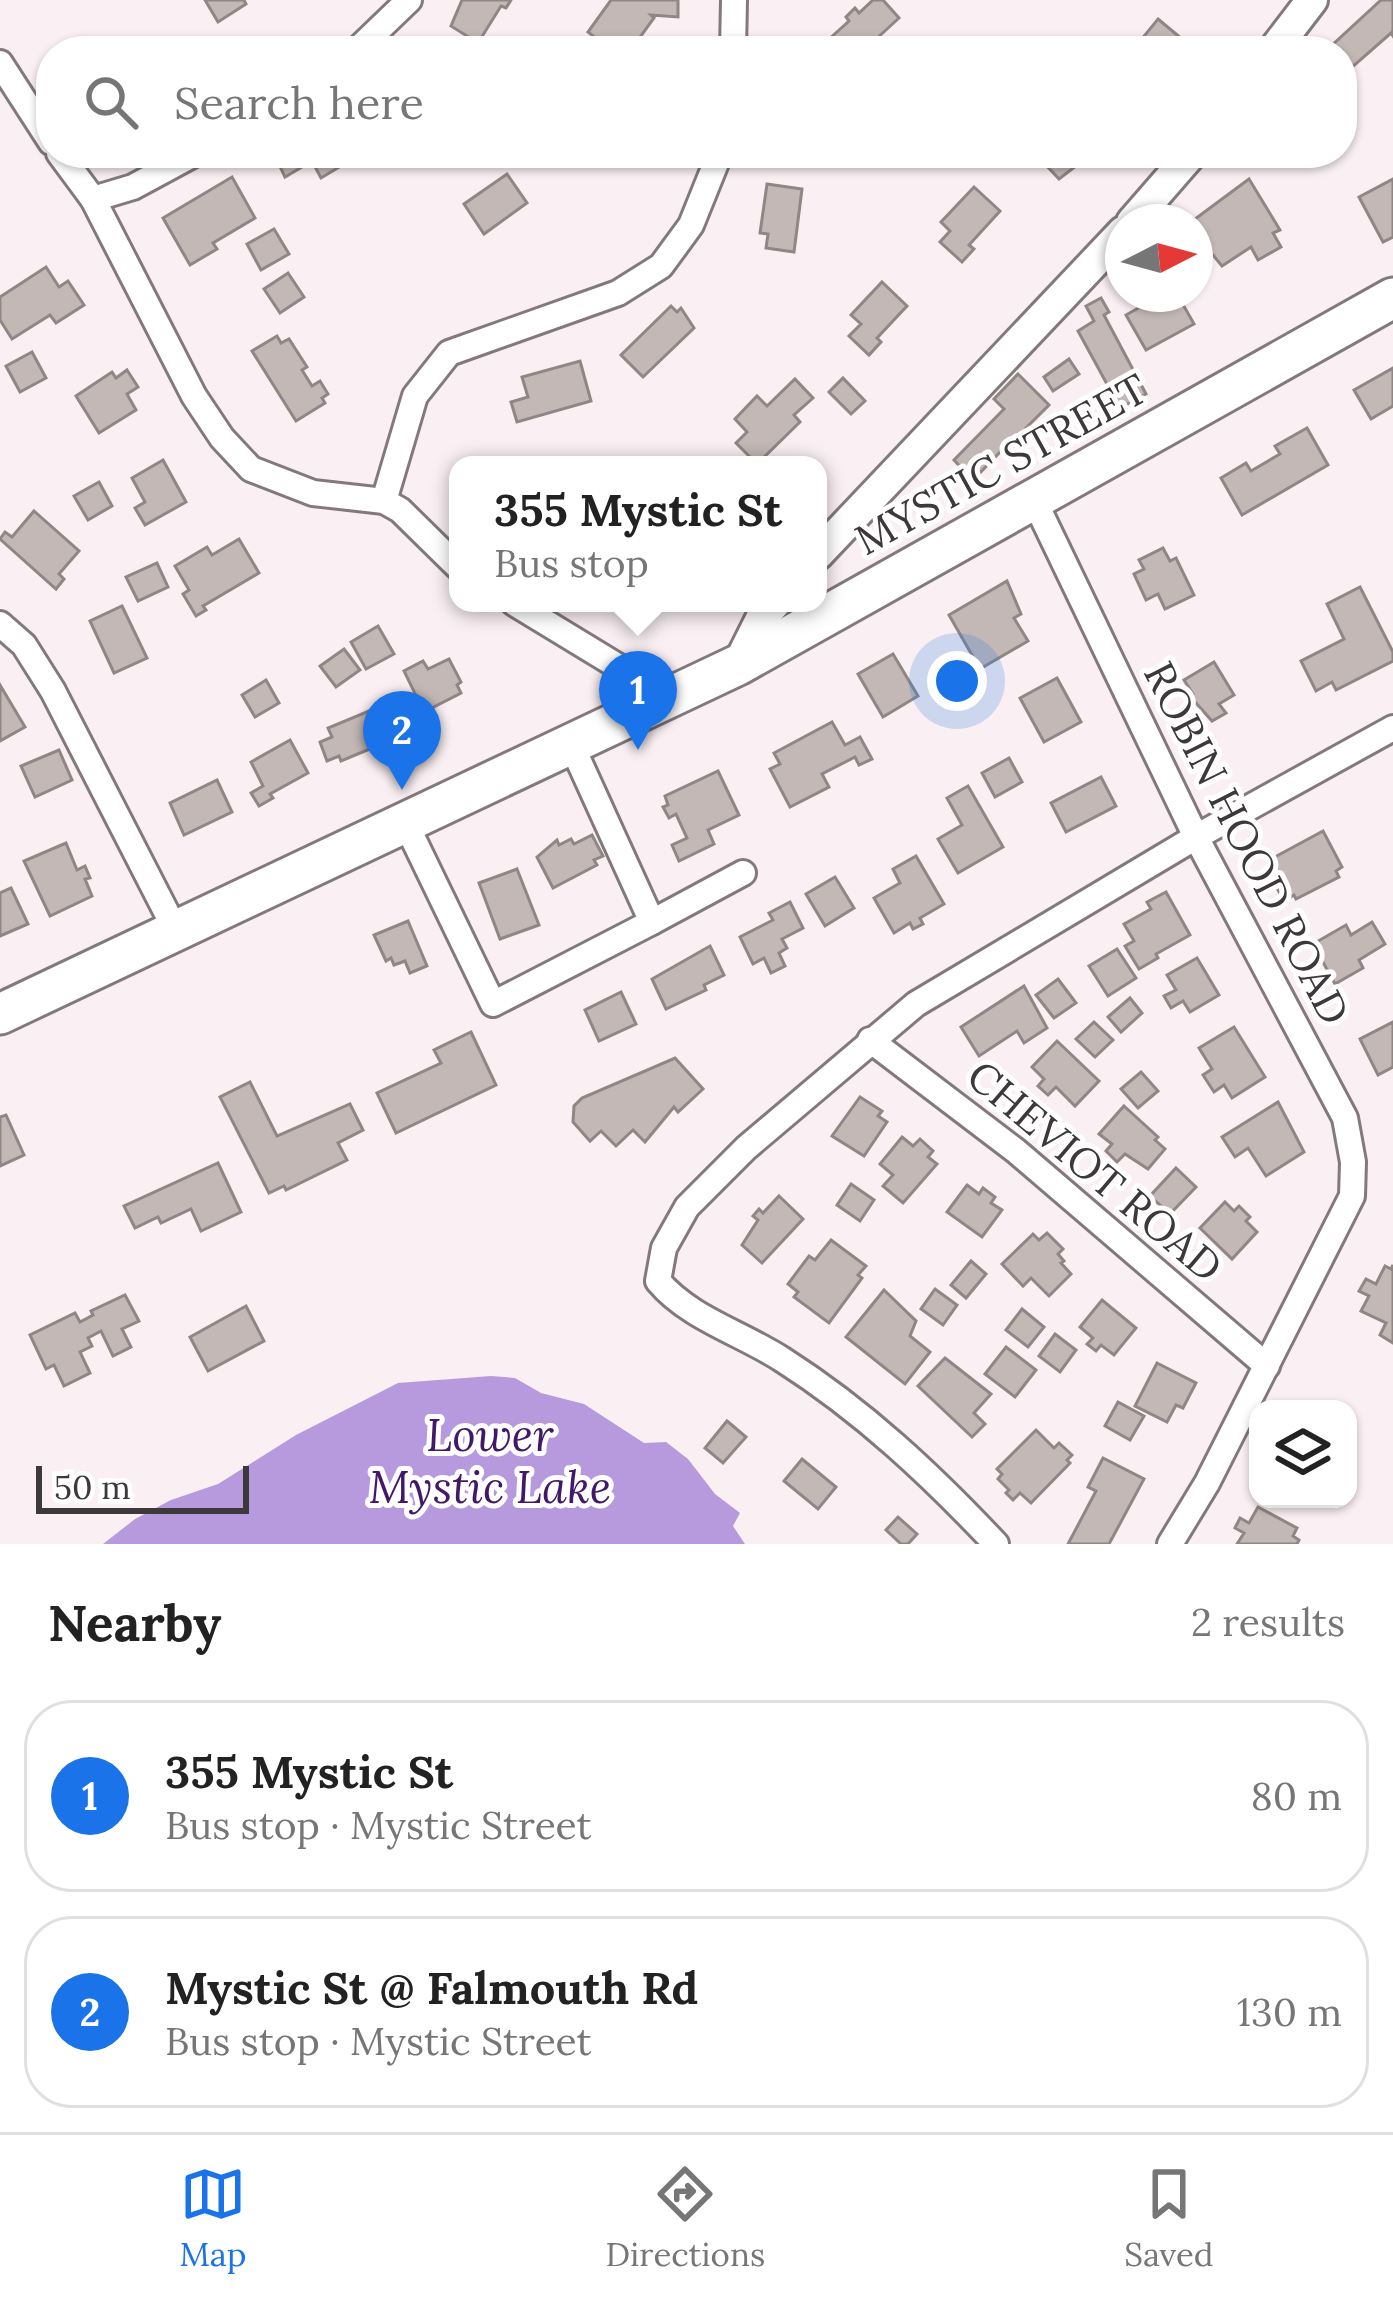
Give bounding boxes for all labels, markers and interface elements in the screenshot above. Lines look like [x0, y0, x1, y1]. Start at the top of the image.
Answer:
search box [36, 36, 1357, 168]
icon: search [78, 69, 144, 135]
text: Search here [174, 74, 424, 131]
north arrow [1105, 204, 1213, 312]
street label: MYSTIC STREET [845, 361, 1157, 567]
popup [449, 456, 827, 612]
text: 355 Mystic St [494, 481, 782, 538]
text: Bus stop [494, 538, 649, 588]
pin: 1 [599, 651, 677, 750]
your location [927, 651, 987, 711]
street label: ROBIN HOOD ROAD [1132, 653, 1362, 1033]
pin: 2 [363, 691, 441, 790]
street label: CHEVIOT ROAD [956, 1048, 1234, 1294]
map controls [1249, 1400, 1357, 1508]
button: layers [1249, 1400, 1357, 1508]
water label: Lower Mystic Lake [369, 1406, 611, 1515]
scale bar [36, 1460, 249, 1513]
text: 50 m [54, 1466, 131, 1508]
text: Nearby [48, 1590, 221, 1655]
text: 2 results [1191, 1597, 1345, 1647]
text: 355 Mystic St [165, 1743, 453, 1800]
text: 1 [82, 1771, 98, 1821]
text: 80 m [1251, 1771, 1342, 1821]
text: Bus stop · Mystic Street [165, 1800, 592, 1850]
text: Mystic St @ Falmouth Rd [165, 1959, 698, 2016]
text: 2 [80, 1987, 100, 2037]
text: 130 m [1237, 1987, 1342, 2037]
text: Bus stop · Mystic Street [165, 2016, 592, 2066]
tab: Map [179, 2161, 247, 2275]
tab: Directions [606, 2161, 765, 2275]
tab: Saved [1124, 2161, 1213, 2275]

